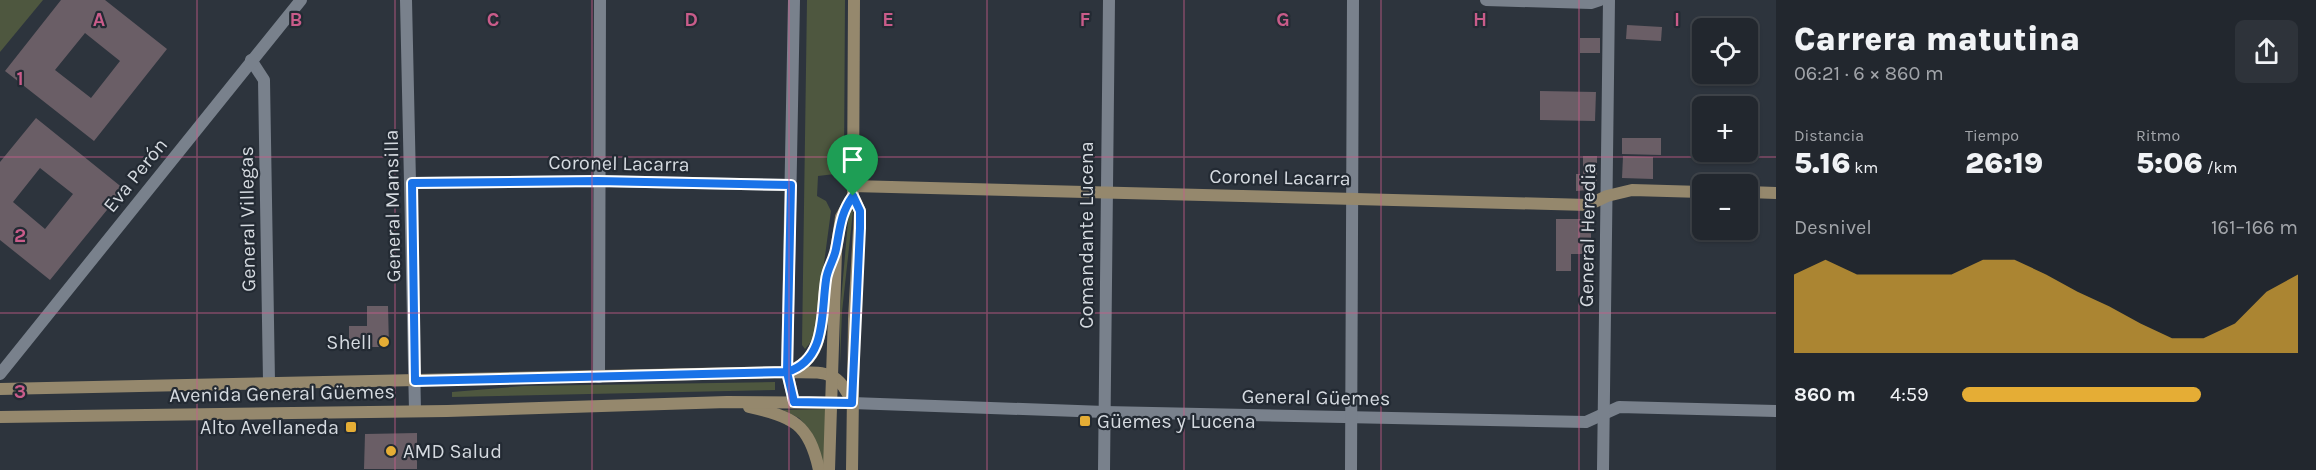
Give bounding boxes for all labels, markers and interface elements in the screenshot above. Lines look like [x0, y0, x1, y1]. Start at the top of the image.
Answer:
text: A [93, 8, 106, 31]
text: B [290, 8, 302, 31]
text: C [487, 8, 499, 31]
text: D [684, 8, 698, 31]
text: E [882, 8, 894, 31]
text: F [1080, 8, 1091, 31]
text: G [1276, 8, 1290, 31]
text: H [1473, 8, 1487, 31]
text: I [1674, 8, 1680, 31]
map controls [1692, 18, 1758, 240]
button: locate [1692, 18, 1758, 84]
text: Carrera matutina [1794, 20, 2080, 58]
button: share [2235, 20, 2298, 83]
text: 06:21 · 6 × 860 m [1794, 62, 1944, 85]
text: 1 [16, 67, 24, 90]
button: + [1692, 96, 1758, 162]
text: Distancia [1794, 126, 1864, 145]
text: Tiempo [1965, 126, 2019, 145]
text: Ritmo [2136, 126, 2180, 145]
street label: General Mansilla [380, 129, 405, 283]
street label: Eva Perón [99, 134, 172, 217]
pin [827, 134, 878, 196]
street label: Comandante Lucena [1075, 141, 1098, 329]
icon: arrive [836, 143, 869, 176]
text: 5.16 [1794, 145, 1850, 181]
text: 26:19 [1965, 145, 2043, 181]
text: 5:06 [2136, 145, 2203, 181]
street label: General Villegas [235, 146, 260, 292]
street label: Coronel Lacarra [548, 151, 690, 176]
text: km [1850, 158, 1878, 177]
text: /km [2203, 158, 2238, 177]
street label: General Heredia [1575, 163, 1600, 307]
street label: Coronel Lacarra [1209, 165, 1351, 190]
button: − [1692, 174, 1758, 240]
text: Desnivel [1794, 216, 1872, 239]
text: 161–166 m [2211, 216, 2298, 239]
text: 2 [14, 224, 26, 247]
place label: Shell [326, 331, 372, 354]
marker: Shell [377, 335, 391, 349]
text: 3 [14, 380, 26, 403]
street label: Avenida General Güemes [169, 380, 395, 407]
text: 860 m [1794, 383, 1856, 406]
text: 4:59 [1890, 383, 1929, 406]
street label: General Güemes [1241, 385, 1391, 410]
place label: Güemes y Lucena [1097, 410, 1256, 433]
marker: Güemes y Lucena [1078, 414, 1092, 428]
place label: Alto Avellaneda [200, 416, 339, 439]
marker: Alto Avellaneda [344, 420, 358, 434]
place label: AMD Salud [403, 440, 502, 463]
marker: AMD Salud [384, 444, 398, 458]

